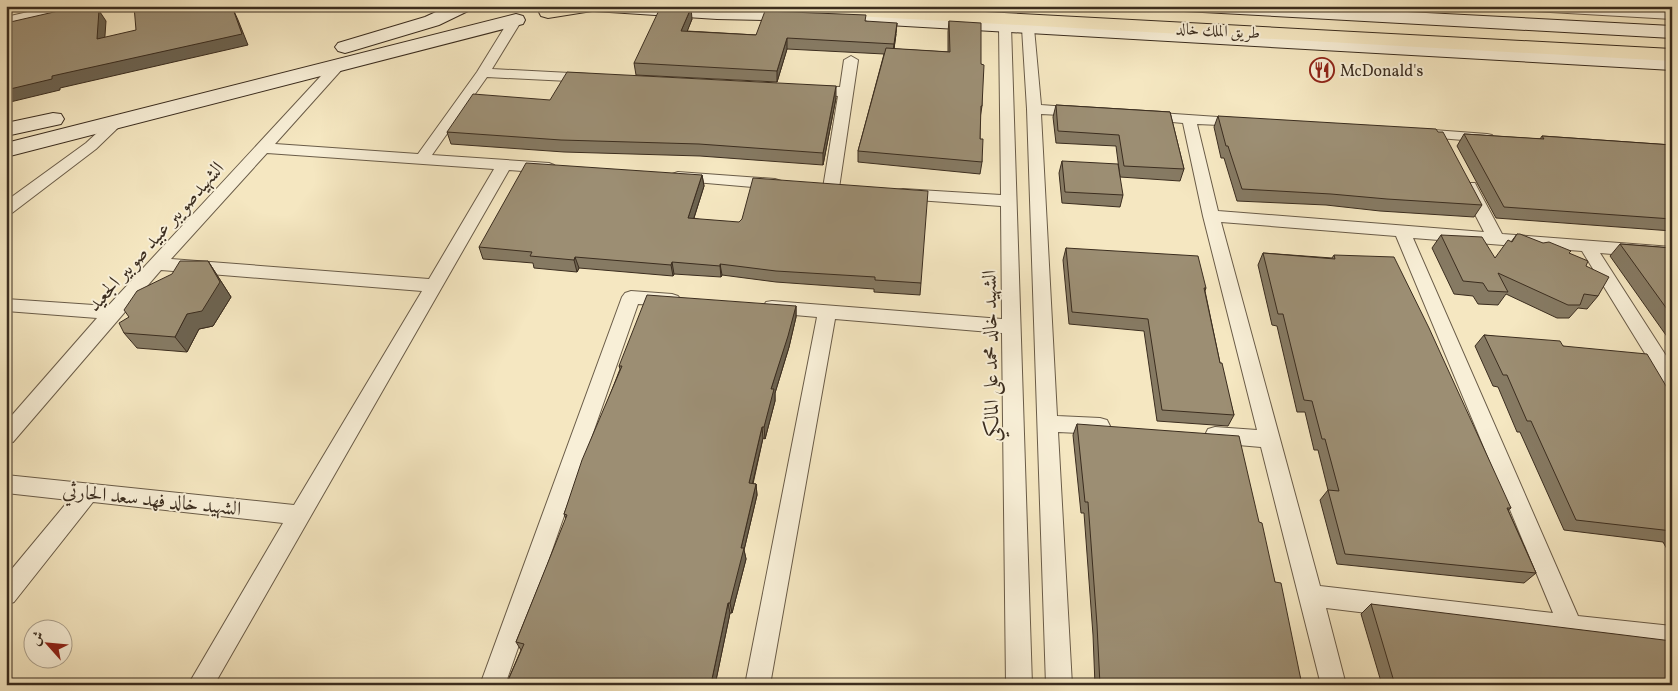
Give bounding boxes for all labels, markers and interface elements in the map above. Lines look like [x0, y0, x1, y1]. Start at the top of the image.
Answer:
street label: طريق الملك خالد [1175, 19, 1261, 45]
restaurant icon: McDonald's [1309, 57, 1335, 83]
place label: McDonald's [1340, 61, 1423, 83]
street label: الشهيدصويبر عبيد صوبير الجعيد [81, 156, 232, 319]
street label: الشهيد خالد محمد على المالكي [977, 270, 1010, 442]
street label: الشهيد خالد فهد سعد الحارثي [61, 478, 243, 524]
north arrow [22, 618, 72, 668]
text: ش [26, 628, 49, 649]

